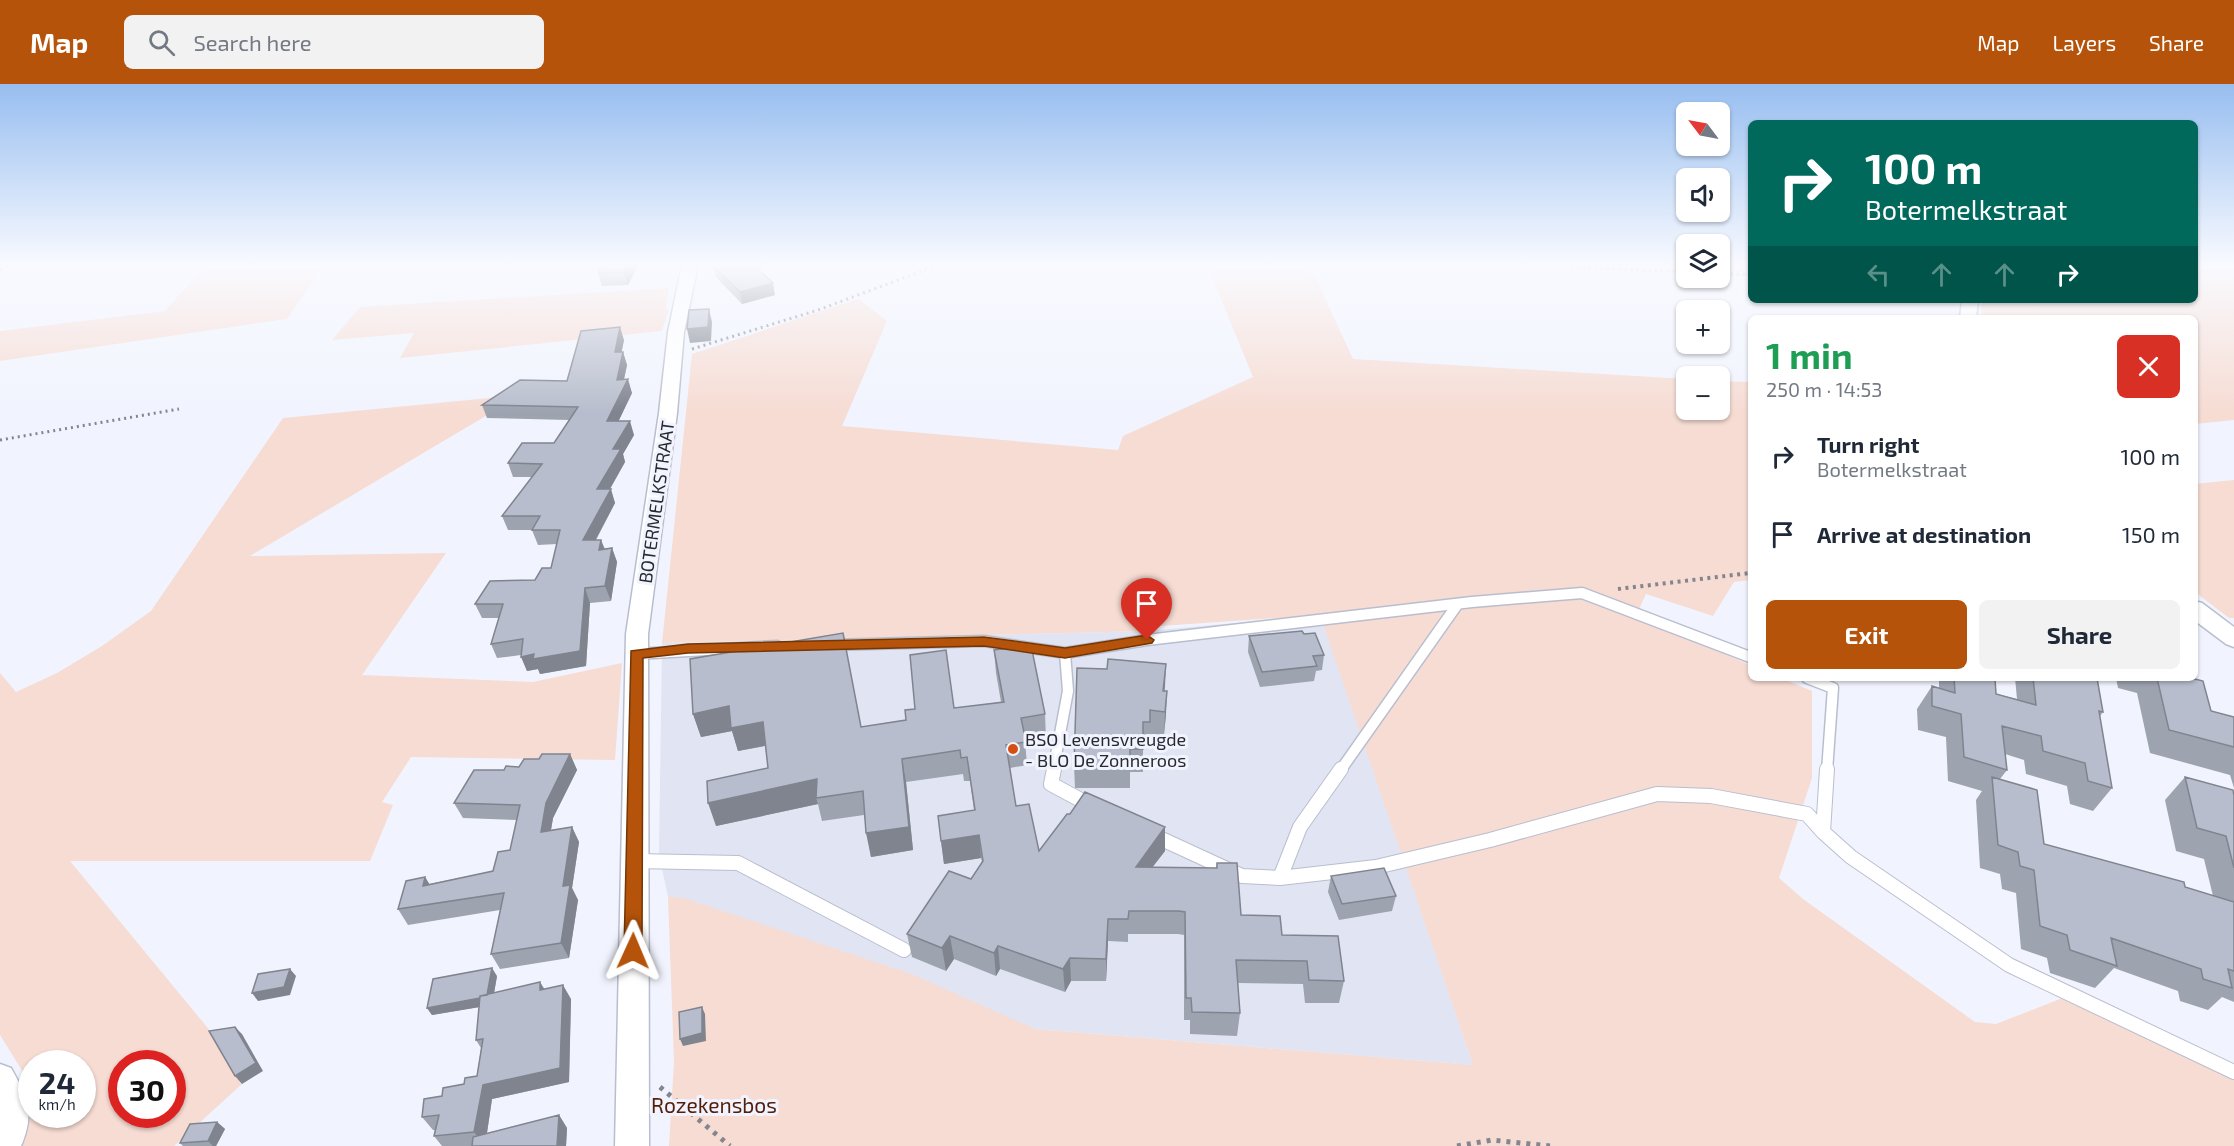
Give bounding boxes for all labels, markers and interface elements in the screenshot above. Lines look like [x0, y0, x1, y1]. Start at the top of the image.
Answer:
search box [124, 15, 544, 69]
text: Map [30, 25, 88, 59]
icon: search [145, 26, 178, 59]
text: Search here [193, 29, 312, 55]
text: Map [1977, 30, 2019, 55]
text: Layers [2052, 30, 2116, 55]
text: Share [2149, 30, 2204, 55]
north arrow [1676, 102, 1730, 156]
map controls [1676, 102, 1730, 420]
text: 100 m [1865, 142, 1982, 192]
icon: right [1766, 144, 1844, 222]
button: sound [1676, 168, 1730, 222]
text: Botermelkstraat [1865, 193, 2067, 225]
button: layers [1676, 234, 1730, 288]
icon: left [1862, 258, 1895, 291]
icon: ahead [1925, 258, 1958, 291]
icon: ahead [1988, 258, 2021, 291]
icon: right [2051, 258, 2084, 291]
button: + [1676, 300, 1730, 354]
text: 1 min [1766, 333, 1853, 376]
button: close [2117, 335, 2180, 398]
button: − [1676, 366, 1730, 420]
text: 250 m · 14:53 [1766, 377, 1882, 401]
street label: BOTERMELKSTRAAT [634, 419, 678, 585]
text: Turn right [1817, 431, 1919, 457]
icon: right [1766, 440, 1799, 473]
text: 100 m [2121, 443, 2180, 469]
text: Botermelkstraat [1817, 457, 1967, 481]
icon: arrive [1766, 518, 1799, 551]
text: Arrive at destination [1817, 521, 2031, 547]
text: 150 m [2122, 521, 2180, 547]
pin [1121, 578, 1172, 640]
icon: arrive [1130, 587, 1163, 620]
button: Exit [1766, 600, 1967, 669]
button: Share [1979, 600, 2180, 669]
place label: BSO Levensvreugde - BLO De Zonneroos [1025, 728, 1186, 771]
marker: BSO Levensvreugde - BLO De Zonneroos [1006, 742, 1020, 756]
position arrow [601, 919, 665, 983]
speed limit sign: 30 [108, 1050, 186, 1128]
text: 24 [39, 1064, 75, 1100]
park label: Rozekensbos [651, 1092, 777, 1117]
text: km/h [38, 1095, 76, 1113]

